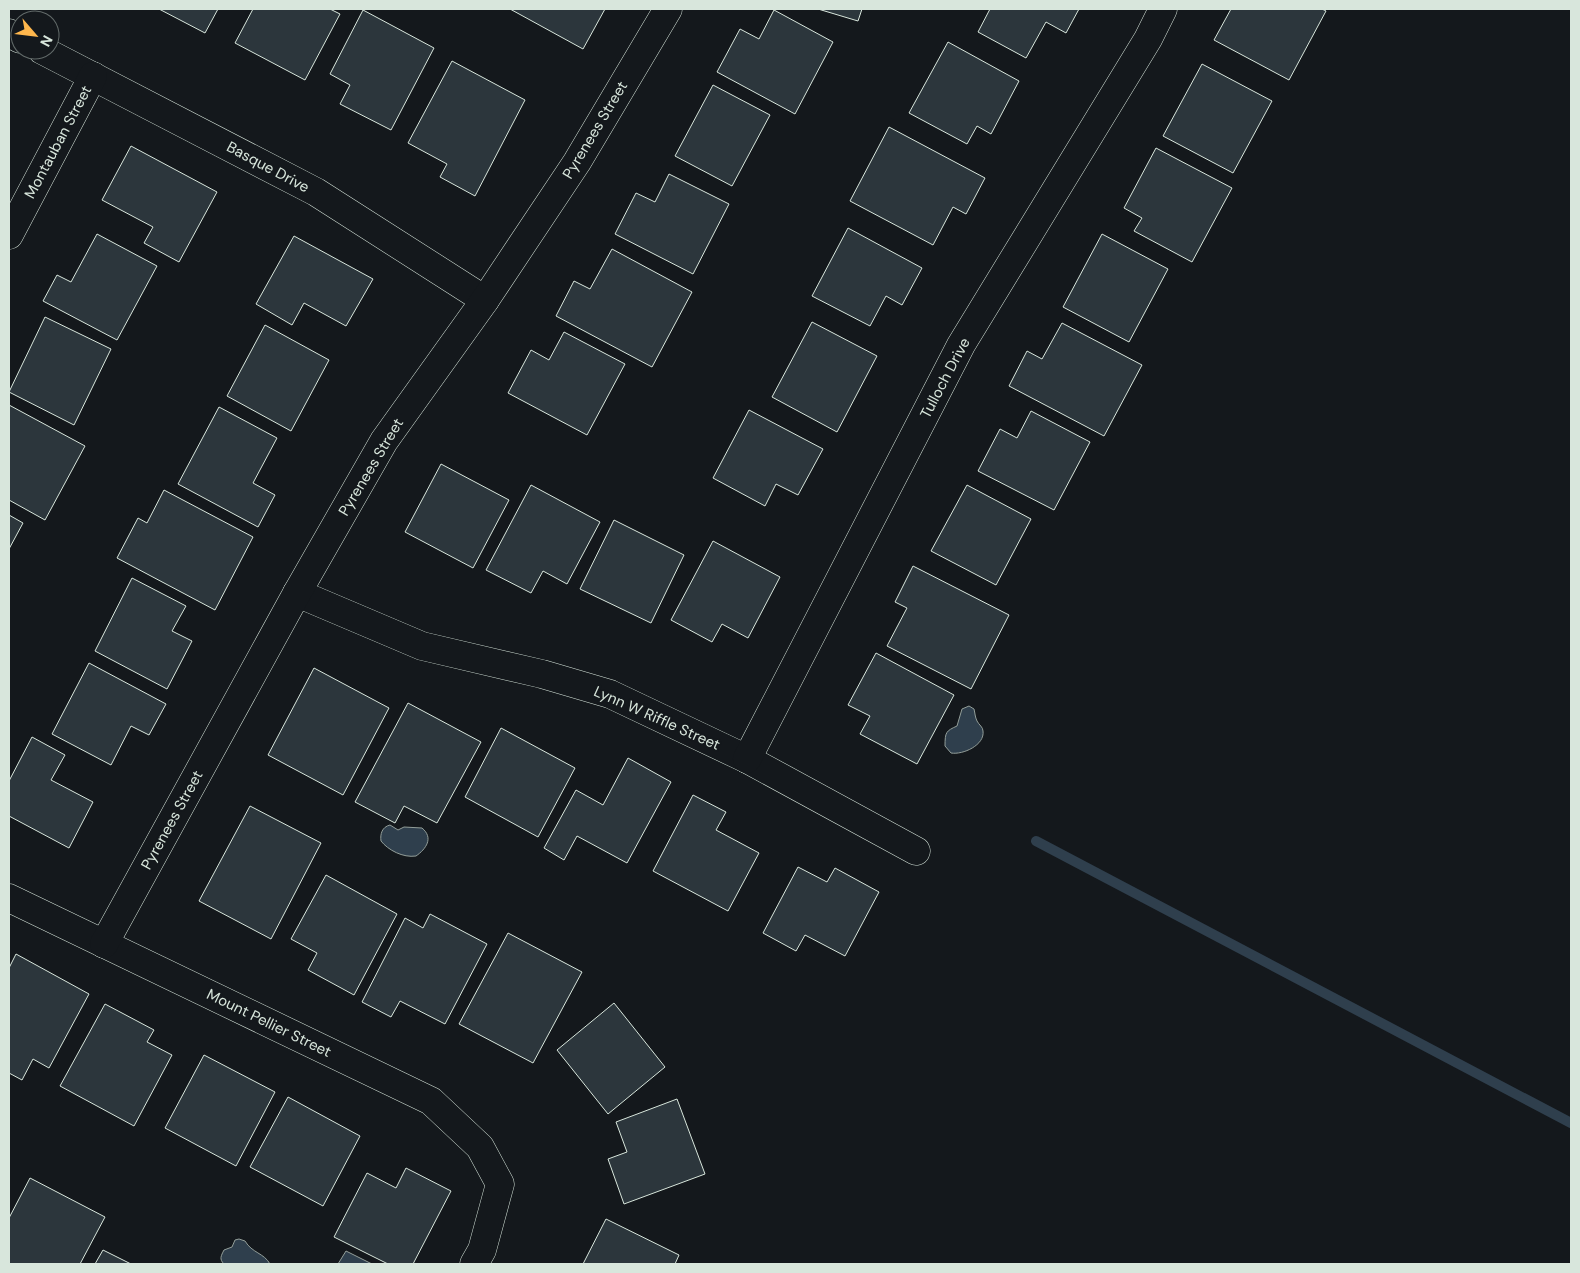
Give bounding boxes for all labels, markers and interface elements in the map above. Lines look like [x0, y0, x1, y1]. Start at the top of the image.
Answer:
north arrow [10, 10, 60, 60]
text: N [36, 32, 57, 50]
street label: Pyrenees Street [558, 77, 632, 183]
street label: Montauban Street [20, 82, 96, 202]
street label: Basque Drive [223, 137, 313, 197]
street label: Tulloch Drive [915, 334, 975, 422]
street label: Pyrenees Street [334, 414, 408, 520]
street label: Lynn W Riffle Street [591, 681, 723, 755]
street label: Pyrenees Street [136, 767, 208, 873]
street label: Mount Pellier Street [203, 984, 335, 1062]

